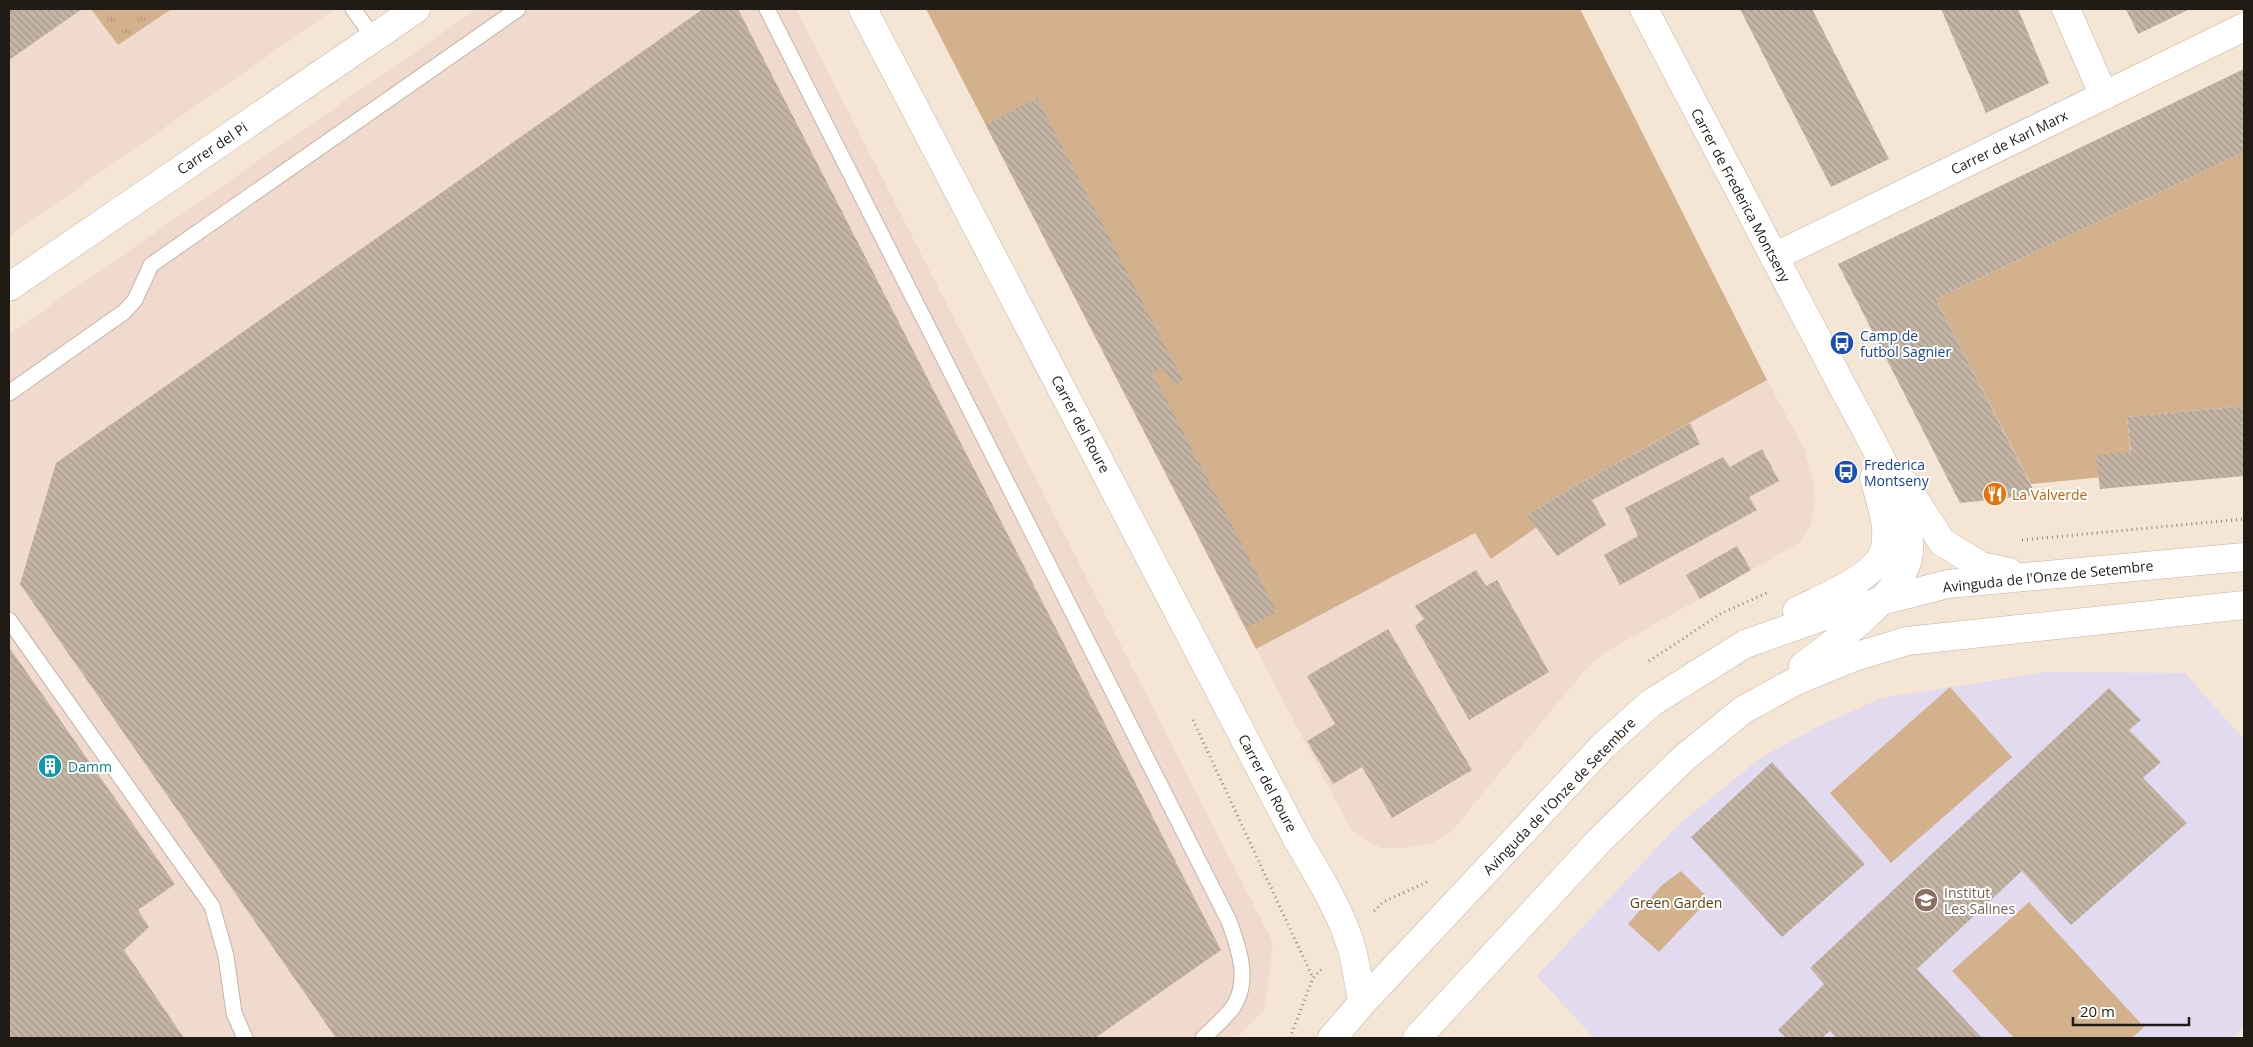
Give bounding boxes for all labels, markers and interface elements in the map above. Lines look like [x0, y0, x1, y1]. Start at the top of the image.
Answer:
street label: Carrer de Frederica Montseny [1687, 105, 1796, 286]
street label: Carrer de Karl Marx [1947, 105, 2071, 179]
street label: Carrer del Pi [173, 118, 251, 178]
place label: Camp de futbol Sagnier [1860, 326, 1951, 361]
bus stop icon: Camp de futbol Sagnier [1829, 330, 1855, 356]
street label: Carrer del Roure [1047, 372, 1115, 476]
place label: Frederica Montseny [1864, 455, 1930, 490]
bus stop icon: Frederica Montseny [1833, 459, 1859, 485]
restaurant icon: La Valverde [1982, 481, 2008, 507]
place label: La Valverde [2012, 485, 2088, 504]
street label: Avinguda de l'Onze de Setembre [1942, 555, 2154, 597]
street label: Avinguda de l'Onze de Setembre [1479, 713, 1640, 879]
street label: Carrer del Roure [1234, 731, 1302, 835]
building icon: Damm [37, 753, 63, 779]
place label: Damm [68, 757, 112, 776]
place label: Institut Les Salines [1944, 883, 2015, 918]
school or university icon: Institut Les Salines [1913, 887, 1939, 913]
park label: Green Garden [1630, 893, 1722, 912]
scale bar [2073, 994, 2189, 1026]
text: 20 m [2080, 1001, 2115, 1021]

